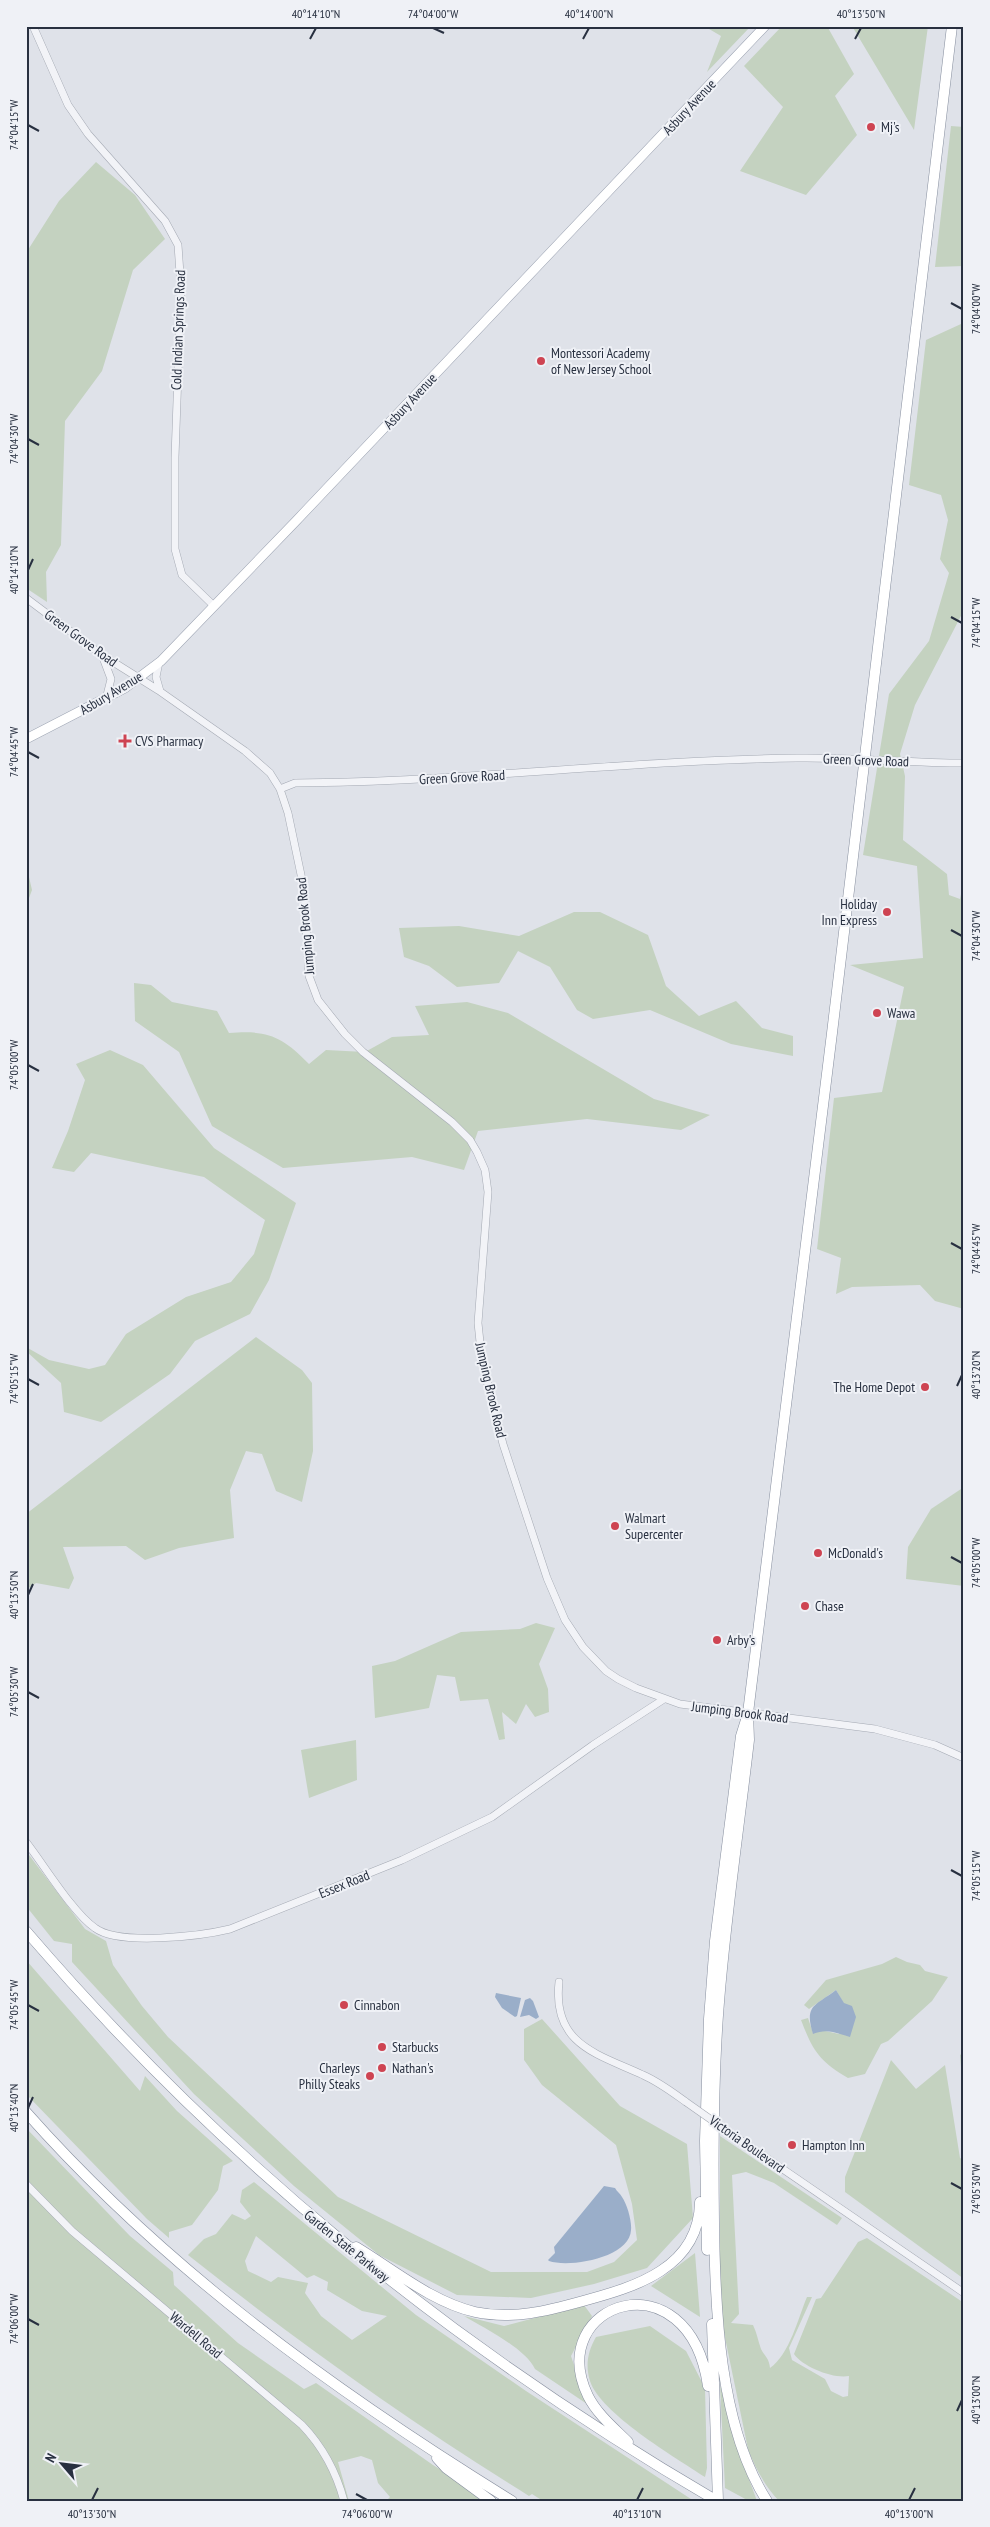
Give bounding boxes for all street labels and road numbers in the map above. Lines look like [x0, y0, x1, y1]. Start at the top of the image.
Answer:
street label: Asbury Avenue [658, 75, 720, 139]
street label: Cold Indian Springs Road [167, 270, 189, 390]
street label: Asbury Avenue [379, 369, 441, 433]
street label: Green Grove Road [41, 605, 121, 671]
street label: Asbury Avenue [76, 667, 146, 719]
street label: Green Grove Road [823, 750, 909, 770]
street label: Green Grove Road [419, 766, 505, 788]
street label: Jumping Brook Road [292, 877, 318, 976]
street label: Jumping Brook Road [471, 1340, 511, 1439]
street label: Jumping Brook Road [690, 1697, 789, 1727]
street label: Essex Road [316, 1866, 372, 1902]
street label: Victoria Boulevard [705, 2111, 788, 2177]
street label: Garden State Parkway [300, 2206, 394, 2287]
street label: Wardell Road [166, 2308, 226, 2362]

